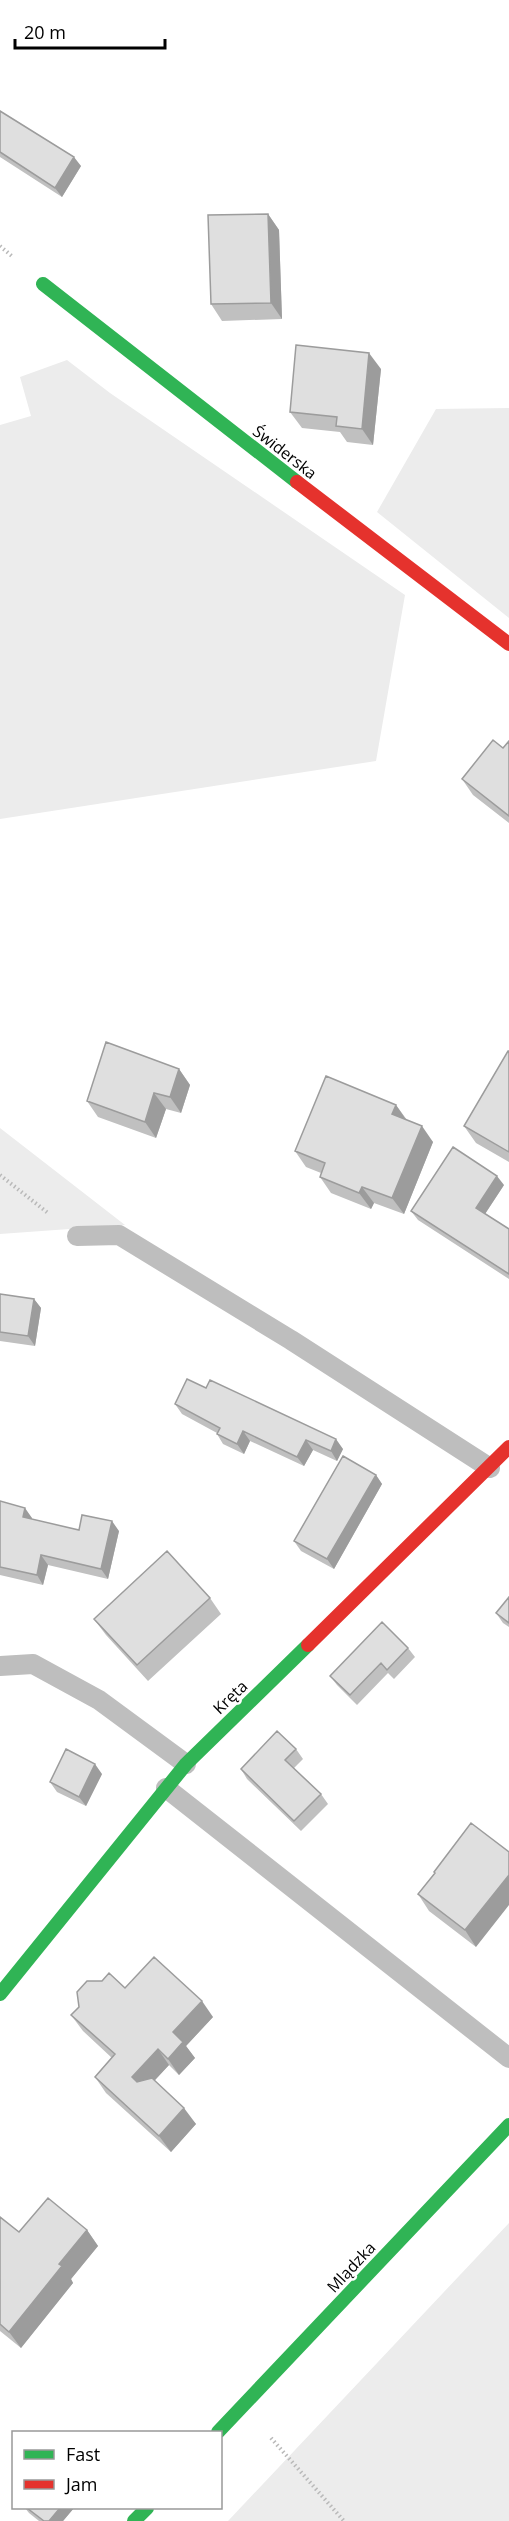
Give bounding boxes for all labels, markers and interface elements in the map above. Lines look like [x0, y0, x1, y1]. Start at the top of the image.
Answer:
scale bar [15, 12, 165, 50]
text: 20 m [24, 20, 66, 44]
street label: Świderska [248, 420, 322, 484]
street label: Kręta [208, 1675, 252, 1719]
street label: Mlądzka [322, 2237, 380, 2297]
legend [12, 2431, 222, 2509]
text: Fast [66, 2442, 100, 2466]
text: Jam [64, 2472, 98, 2496]

